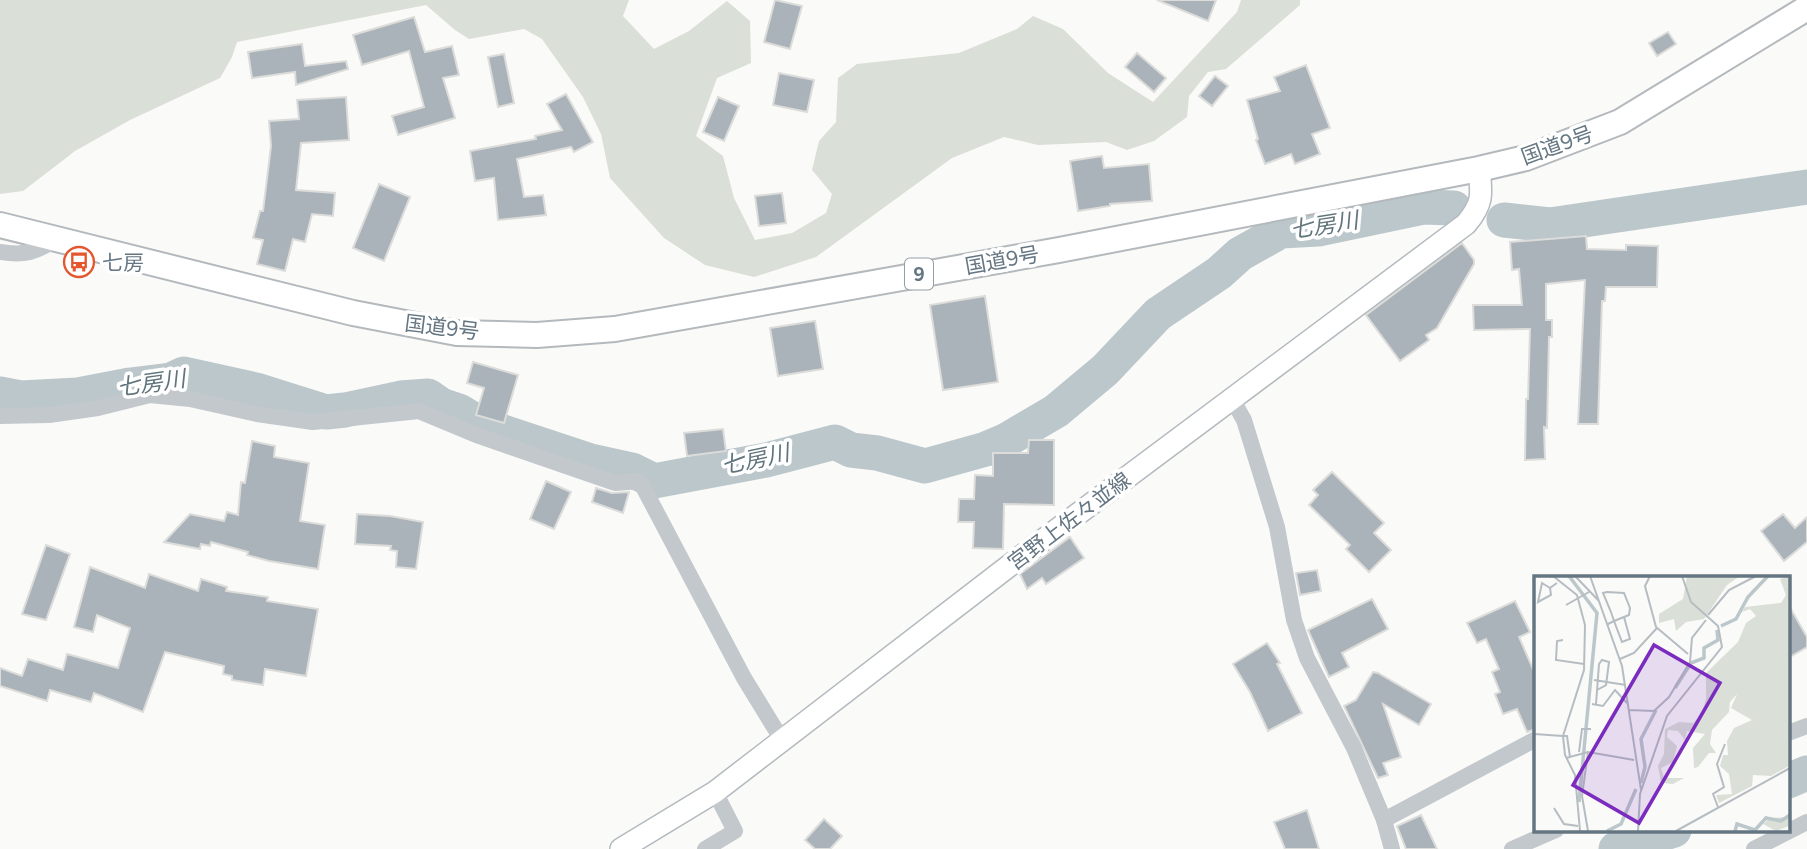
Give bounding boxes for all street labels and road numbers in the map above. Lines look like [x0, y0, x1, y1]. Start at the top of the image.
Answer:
street label: 国道9号 [1518, 120, 1596, 170]
street label: 国道9号 [963, 241, 1041, 279]
road number: 9 [905, 258, 933, 290]
street label: 国道9号 [403, 310, 481, 344]
street label: 宮野上佐々並線 [1003, 467, 1135, 575]

